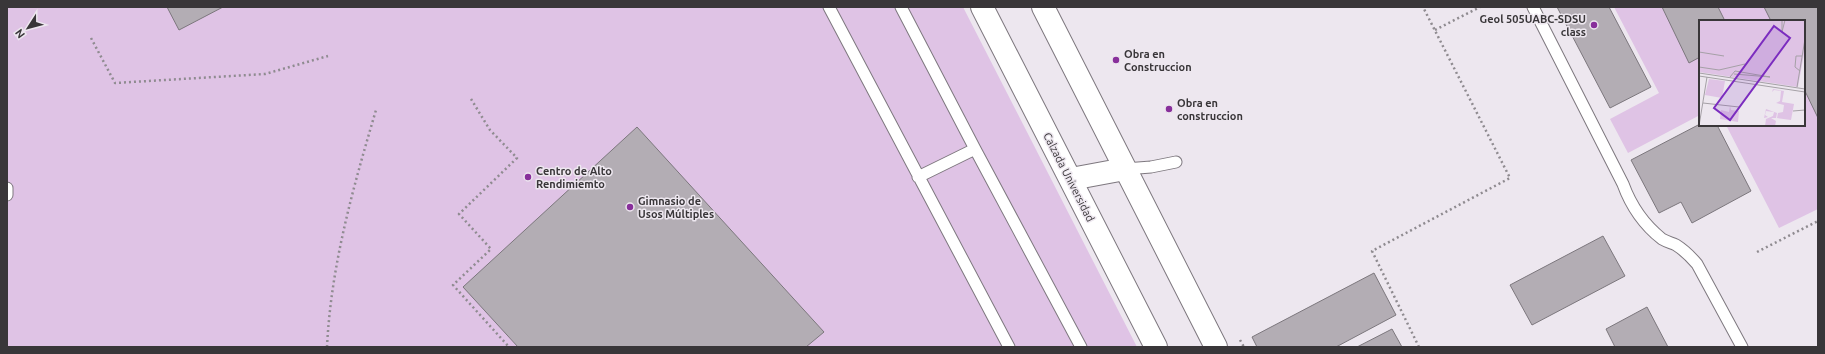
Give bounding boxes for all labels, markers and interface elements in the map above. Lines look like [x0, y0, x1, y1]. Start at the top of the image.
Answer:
north arrow [8, 8, 48, 48]
place label: Geol 505UABC-SDSU class [1480, 13, 1586, 38]
marker: Geol 505UABC-SDSU class [1589, 20, 1599, 30]
inset map [1699, 20, 1805, 126]
text: N [13, 27, 27, 41]
place label: Obra en Construccion [1124, 48, 1192, 73]
marker: Obra en Construccion [1111, 55, 1121, 65]
place label: Obra en construccion [1177, 97, 1243, 122]
marker: Obra en construccion [1164, 104, 1174, 114]
street label: Calzada Universidad [1041, 130, 1097, 224]
place label: Centro de Alto Rendimiemto [536, 165, 612, 190]
marker: Centro de Alto Rendimiemto [523, 172, 533, 182]
place label: Gimnasio de Usos Múltiples [638, 195, 714, 220]
marker: Gimnasio de Usos Múltiples [625, 202, 635, 212]

